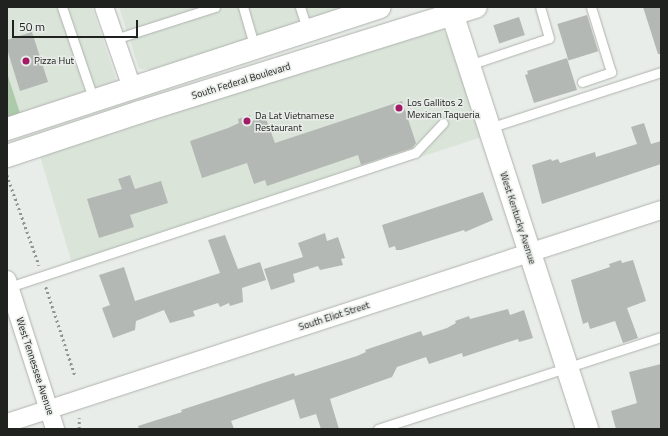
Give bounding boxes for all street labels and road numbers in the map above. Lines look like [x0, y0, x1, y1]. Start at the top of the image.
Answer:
street label: South Federal Boulevard [190, 60, 292, 102]
street label: West Kentucky Avenue [497, 170, 539, 266]
street label: South Eliot Street [297, 299, 371, 333]
street label: West Tennessee Avenue [14, 316, 56, 416]

